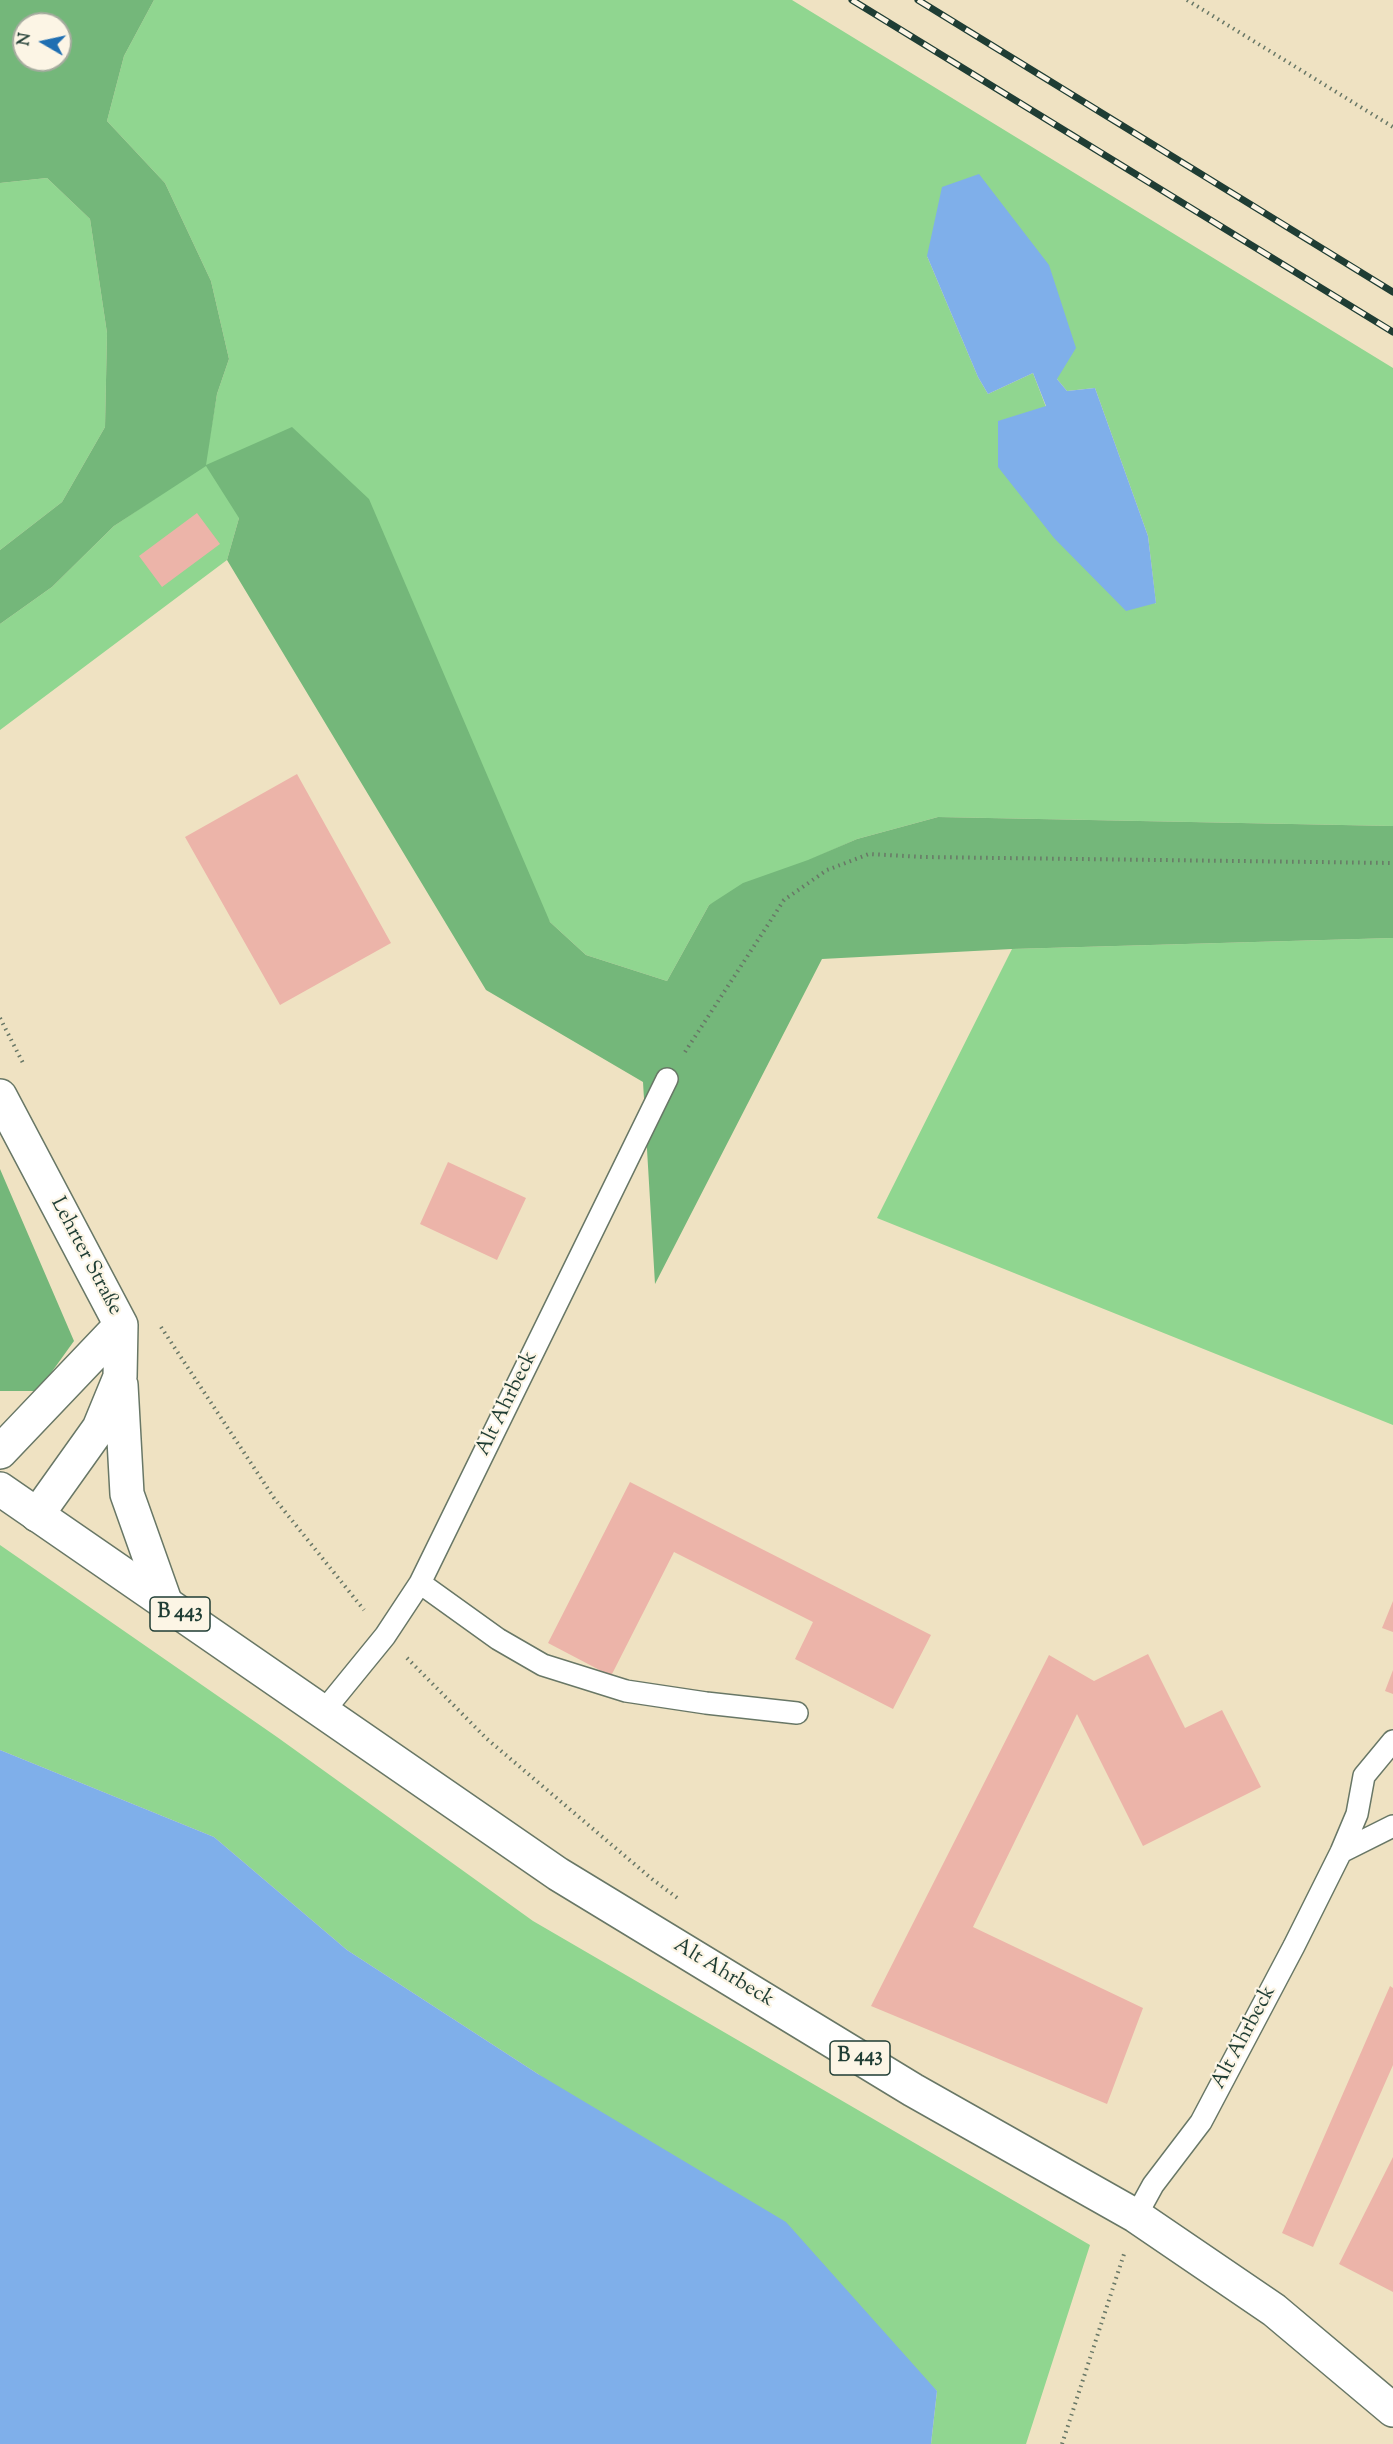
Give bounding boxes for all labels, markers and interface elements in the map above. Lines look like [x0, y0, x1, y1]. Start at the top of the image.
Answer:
north arrow [12, 12, 72, 72]
text: N [13, 31, 38, 48]
street label: Lehrter Straße [43, 1194, 127, 1320]
street label: Alt Ahrbeck [472, 1348, 544, 1460]
road number: B 443 [150, 1597, 210, 1631]
street label: Alt Ahrbeck [668, 1934, 778, 2014]
street label: Alt Ahrbeck [1207, 1982, 1283, 2094]
road number: B 443 [830, 2041, 890, 2075]

